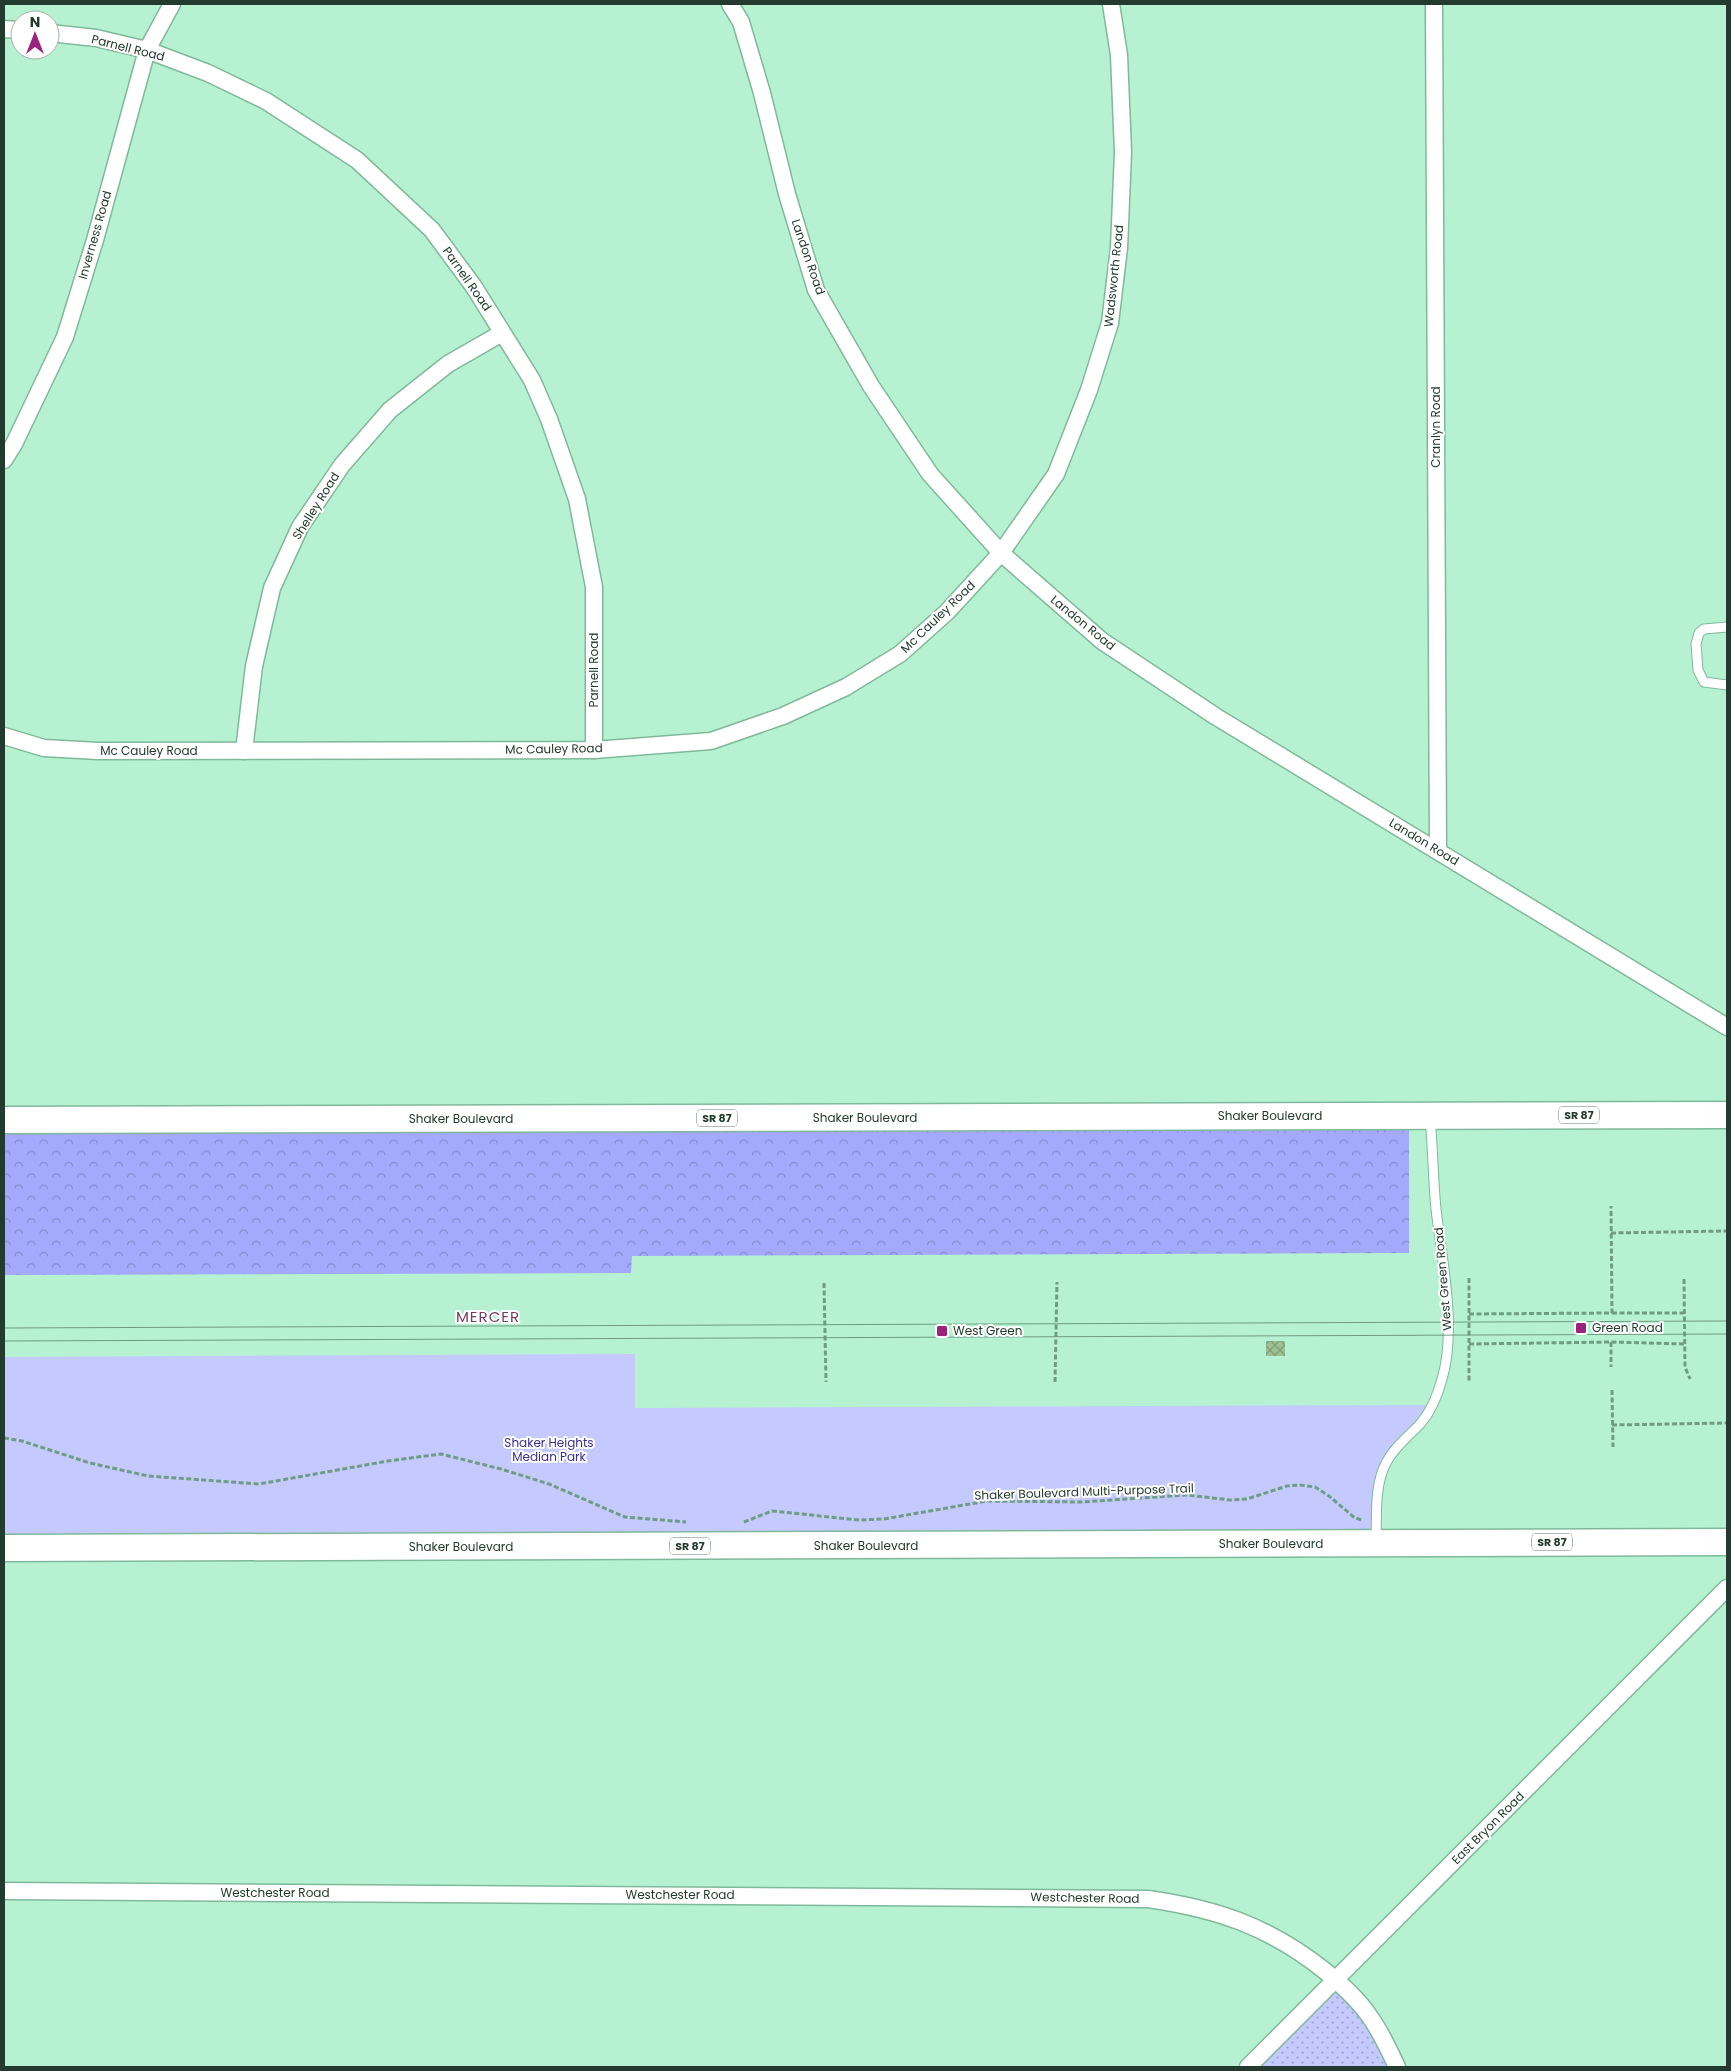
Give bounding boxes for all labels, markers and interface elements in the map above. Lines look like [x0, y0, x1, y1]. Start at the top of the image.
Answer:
north arrow [10, 10, 60, 60]
text: N [30, 12, 40, 32]
street label: Parnell Road [90, 30, 167, 65]
street label: Inverness Road [74, 189, 115, 281]
street label: Landon Road [788, 217, 829, 297]
street label: Wadsworth Road [1100, 224, 1127, 328]
street label: Parnell Road [439, 243, 496, 314]
street label: Cranlyn Road [1427, 386, 1444, 468]
street label: Shelley Road [288, 469, 343, 543]
street label: Mc Cauley Road [897, 577, 979, 657]
street label: Landon Road [1047, 591, 1119, 654]
street label: Parnell Road [585, 633, 602, 707]
street label: Mc Cauley Road [505, 739, 603, 758]
street label: Mc Cauley Road [100, 742, 198, 759]
street label: Landon Road [1386, 814, 1462, 869]
road number: SR 87 [1559, 1106, 1599, 1124]
street label: Shaker Boulevard [1218, 1107, 1322, 1124]
street label: Shaker Boulevard [813, 1109, 917, 1126]
street label: Shaker Boulevard [409, 1110, 513, 1127]
road number: SR 87 [697, 1110, 737, 1126]
street label: West Green Road [1430, 1227, 1455, 1331]
district label: MERCER [456, 1306, 520, 1327]
place label: Green Road [1592, 1319, 1663, 1336]
marker: Green Road [1574, 1321, 1588, 1335]
place label: West Green [953, 1322, 1022, 1339]
marker: West Green [935, 1324, 949, 1338]
park label: Shaker Heights Median Park [504, 1434, 594, 1465]
street label: Shaker Boulevard Multi-Purpose Trail [974, 1479, 1194, 1504]
road number: SR 87 [1532, 1534, 1572, 1550]
street label: Shaker Boulevard [1219, 1535, 1323, 1552]
street label: Shaker Boulevard [814, 1537, 918, 1554]
street label: Shaker Boulevard [409, 1538, 513, 1555]
road number: SR 87 [670, 1538, 710, 1554]
street label: East Bryon Road [1448, 1788, 1528, 1868]
street label: Westchester Road [220, 1884, 330, 1901]
street label: Westchester Road [625, 1886, 735, 1903]
street label: Westchester Road [1030, 1888, 1140, 1907]

